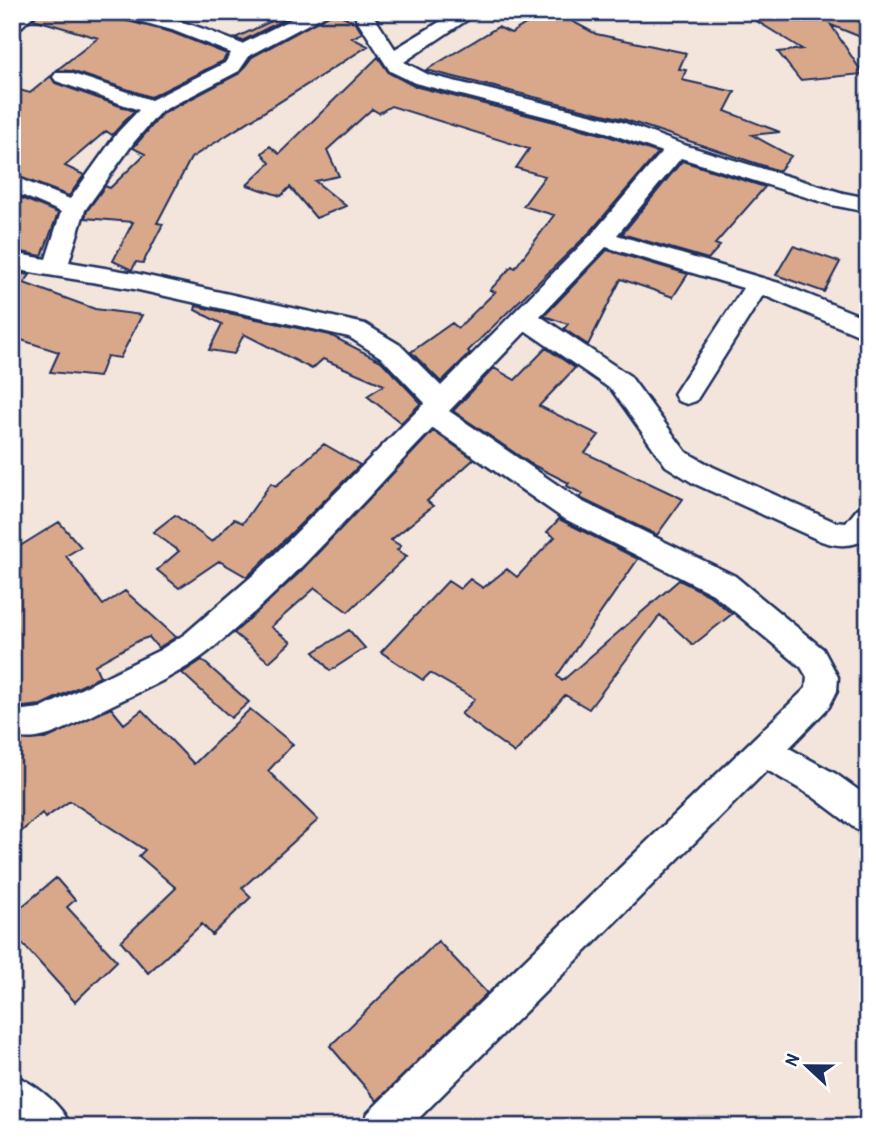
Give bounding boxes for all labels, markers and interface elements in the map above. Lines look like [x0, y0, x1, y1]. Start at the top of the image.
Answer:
north arrow [772, 1030, 842, 1100]
text: N [777, 1050, 805, 1069]

